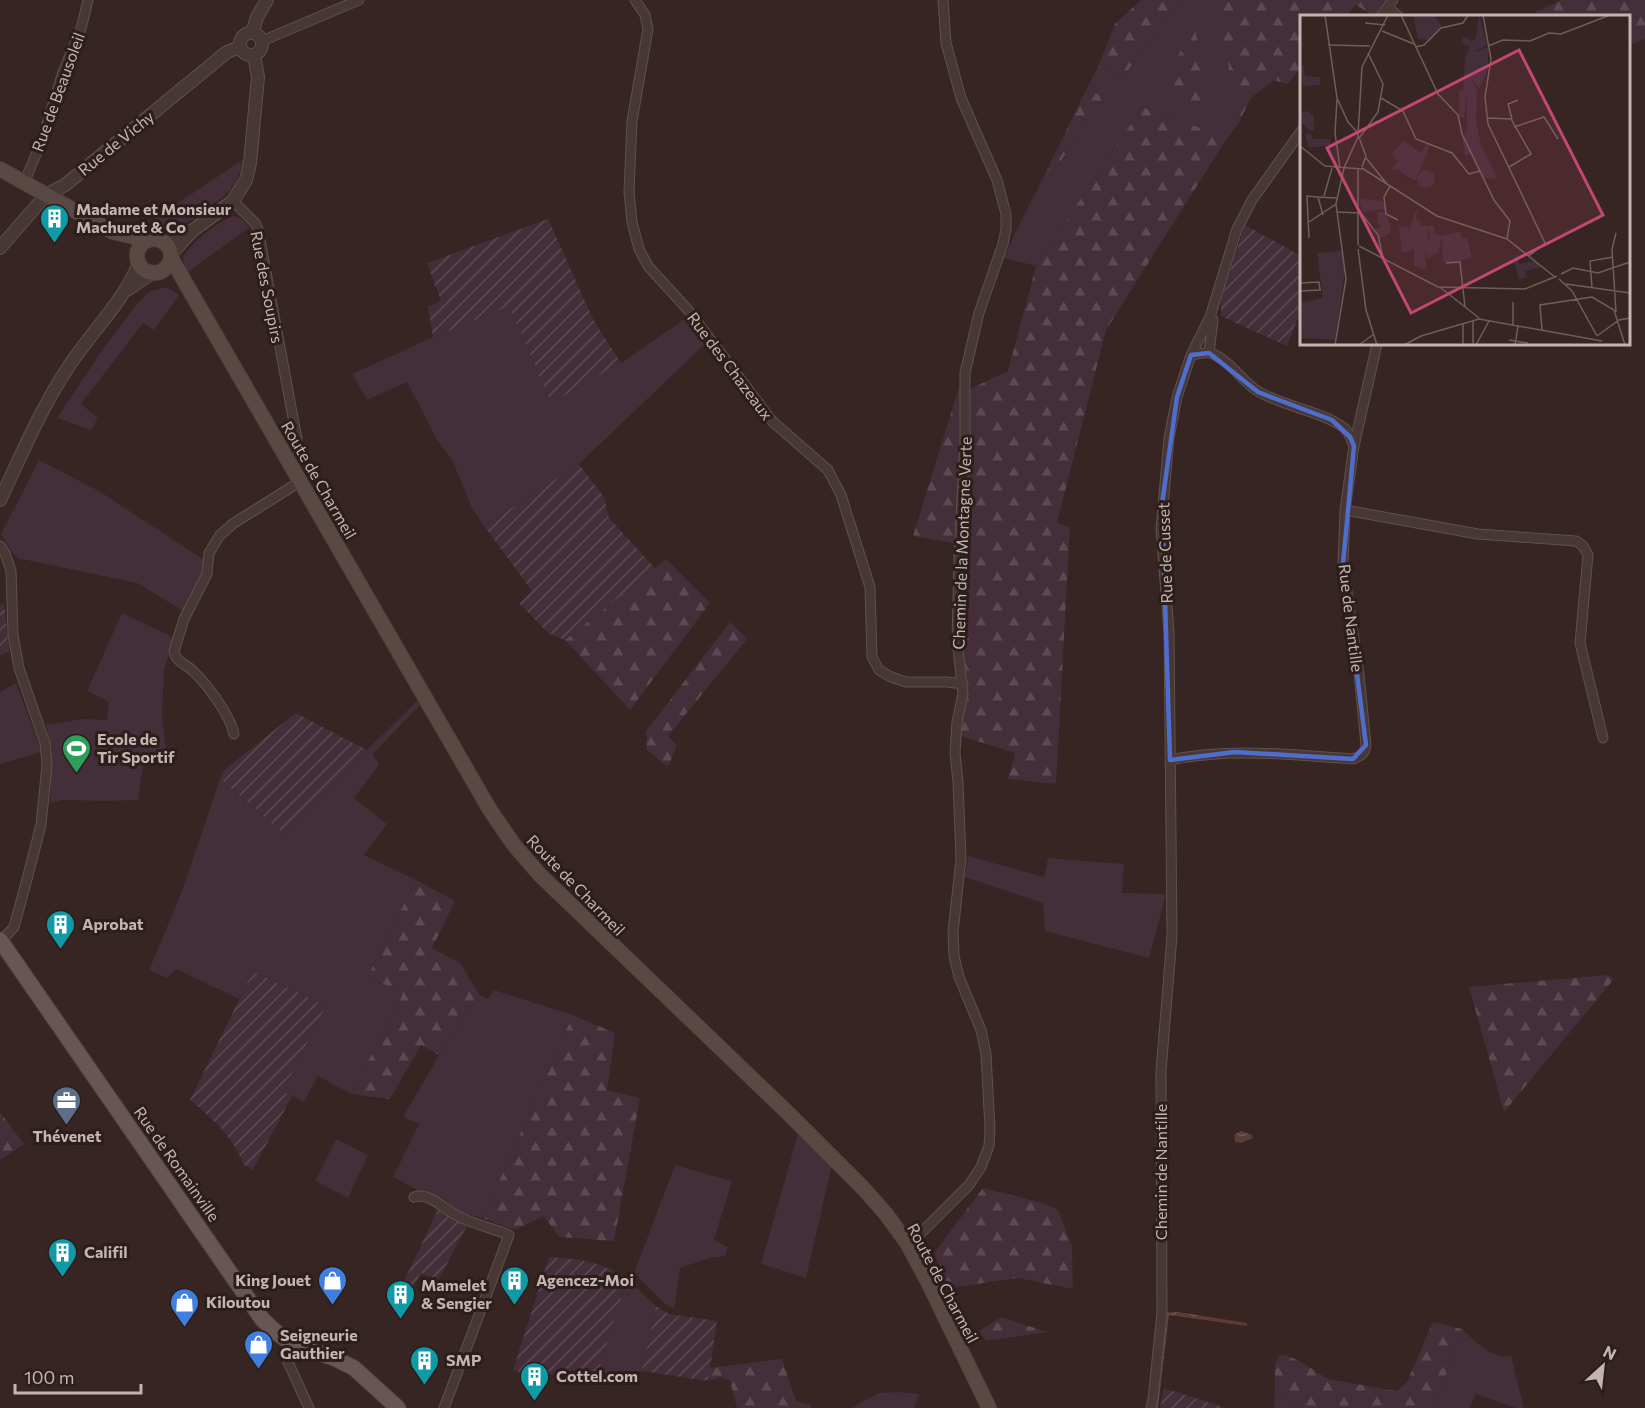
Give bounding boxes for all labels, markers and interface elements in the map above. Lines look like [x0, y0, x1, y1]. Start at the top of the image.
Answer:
inset map [1300, 15, 1630, 345]
street label: Rue de Beausoleil [27, 30, 88, 154]
street label: Rue de Vichy [74, 106, 157, 179]
place label: Madame et Monsieur Machuret & Co [76, 199, 232, 236]
building icon: Madame et Monsieur Machuret & Co [39, 202, 71, 244]
street label: Rue des Soupirs [247, 229, 288, 345]
street label: Rue des Chazeaux [684, 308, 777, 424]
street label: Route de Charmeil [278, 417, 361, 542]
street label: Chemin de la Montagne Verte [948, 436, 975, 650]
street label: Rue de Cusset [1153, 502, 1176, 604]
street label: Rue de Nantille [1335, 563, 1368, 673]
place label: Ecole de Tir Sportif [97, 729, 175, 766]
sports icon: Ecole de Tir Sportif [60, 732, 92, 774]
street label: Route de Charmeil [523, 830, 629, 939]
building icon: Aprobat [45, 908, 77, 950]
place label: Aprobat [82, 914, 144, 933]
office icon: Thévenet [51, 1084, 83, 1126]
street label: Rue de Romainville [131, 1103, 224, 1225]
street label: Chemin de Nantille [1151, 1104, 1170, 1240]
place label: Thévenet [33, 1126, 102, 1145]
street label: Route de Charmeil [904, 1220, 983, 1346]
building icon: Califil [47, 1236, 79, 1278]
place label: Califil [84, 1242, 128, 1261]
shop icon: King Jouet [316, 1264, 348, 1306]
building icon: Agencez-Moi [499, 1264, 531, 1306]
place label: King Jouet [235, 1270, 311, 1289]
place label: Agencez-Moi [536, 1270, 634, 1289]
place label: Mamelet & Sengier [421, 1275, 492, 1312]
building icon: Mamelet & Sengier [384, 1278, 416, 1320]
shop icon: Kiloutou [169, 1286, 201, 1328]
place label: Kiloutou [206, 1292, 270, 1311]
place label: Seigneurie Gauthier [280, 1325, 358, 1362]
shop icon: Seigneurie Gauthier [243, 1328, 275, 1370]
north arrow [1573, 1336, 1633, 1396]
text: N [1600, 1341, 1620, 1363]
building icon: SMP [409, 1344, 441, 1386]
place label: SMP [446, 1350, 481, 1369]
scale bar [15, 1357, 141, 1395]
building icon: Cottel.com [519, 1360, 551, 1402]
text: 100 m [24, 1366, 74, 1388]
place label: Cottel.com [556, 1366, 638, 1385]

